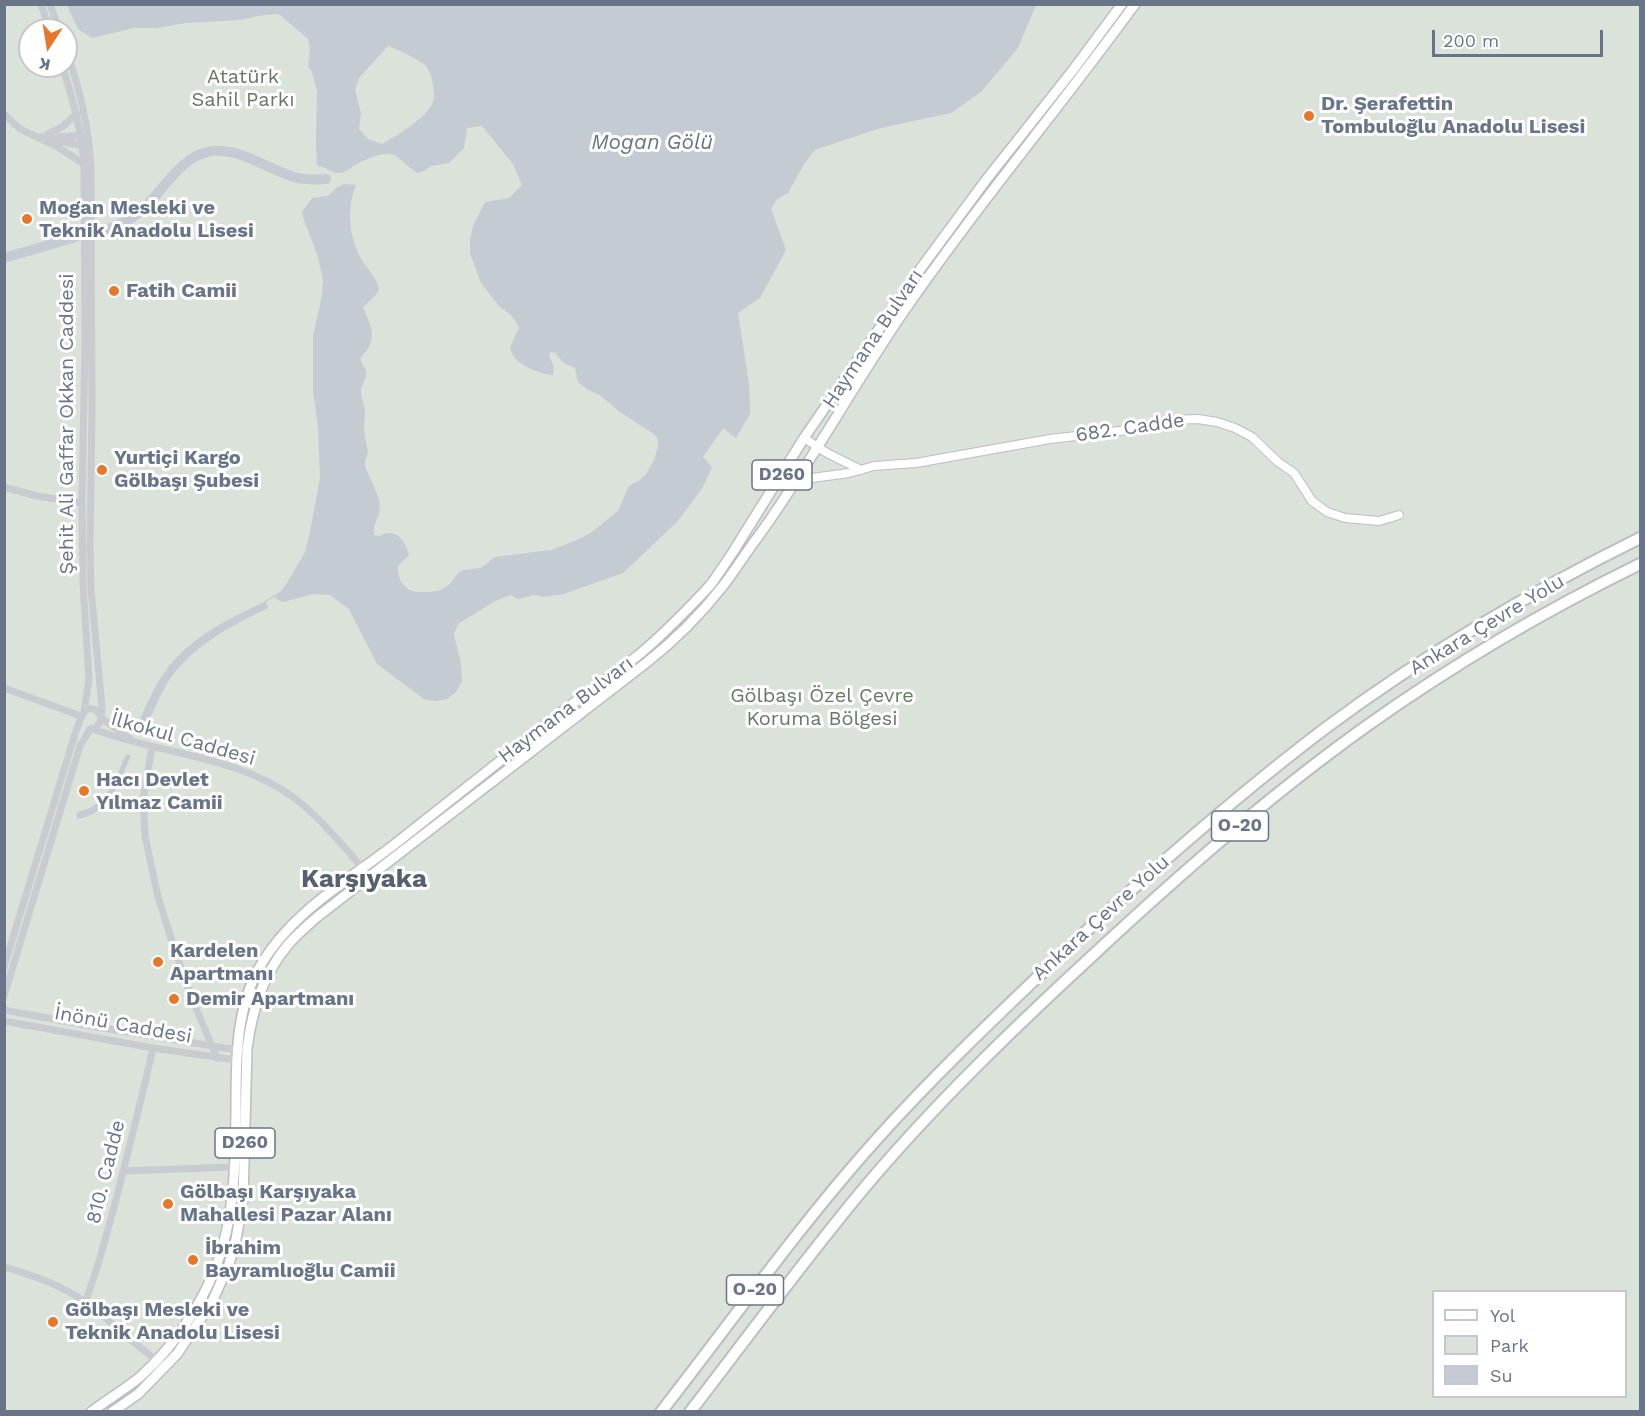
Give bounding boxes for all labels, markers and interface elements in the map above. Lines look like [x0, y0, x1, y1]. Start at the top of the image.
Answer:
north arrow [18, 18, 78, 78]
scale bar [1435, 18, 1606, 56]
text: 200 m [1443, 30, 1499, 51]
text: K [37, 54, 52, 75]
park label: Atatürk Sahil Parkı [192, 65, 294, 112]
place label: Dr. Şerafettin Tombuloğlu Anadolu Lisesi [1321, 92, 1585, 139]
marker: Dr. Şerafettin Tombuloğlu Anadolu Lisesi [1302, 109, 1316, 123]
water label: Mogan Gölü [591, 130, 713, 156]
place label: Mogan Mesleki ve Teknik Anadolu Lisesi [39, 196, 254, 243]
marker: Mogan Mesleki ve Teknik Anadolu Lisesi [20, 212, 34, 226]
street label: Haymana Bulvarı [818, 265, 928, 413]
street label: Şehit Ali Gaffar Okkan Caddesi [55, 273, 79, 575]
place label: Fatih Camii [126, 279, 237, 303]
marker: Fatih Camii [107, 284, 121, 298]
street label: 682. Cadde [1074, 408, 1186, 448]
place label: Yurtiçi Kargo Gölbaşı Şubesi [114, 446, 259, 493]
road number: D260 [752, 460, 812, 490]
marker: Yurtiçi Kargo Gölbaşı Şubesi [95, 463, 109, 477]
street label: Ankara Çevre Yolu [1405, 569, 1569, 681]
street label: Haymana Bulvarı [494, 651, 638, 769]
park label: Gölbaşı Özel Çevre Koruma Bölgesi [730, 684, 914, 731]
street label: İlkokul Caddesi [108, 707, 258, 771]
place label: Hacı Devlet Yılmaz Camii [96, 768, 223, 815]
marker: Hacı Devlet Yılmaz Camii [77, 784, 91, 798]
road number: O-20 [1212, 811, 1268, 841]
street label: Ankara Çevre Yolu [1028, 850, 1174, 986]
district label: Karşıyaka [301, 863, 427, 895]
place label: Kardelen Apartmanı [170, 939, 273, 986]
marker: Kardelen Apartmanı [151, 955, 165, 969]
place label: Demir Apartmanı [186, 987, 354, 1011]
marker: Demir Apartmanı [167, 992, 181, 1006]
street label: İnönü Caddesi [52, 1001, 194, 1049]
street label: 810. Cadde [82, 1118, 130, 1226]
road number: D260 [215, 1128, 275, 1158]
place label: Gölbaşı Karşıyaka Mahallesi Pazar Alanı [180, 1180, 392, 1227]
marker: Gölbaşı Karşıyaka Mahallesi Pazar Alanı [161, 1197, 175, 1211]
place label: İbrahim Bayramlıoğlu Camii [205, 1236, 395, 1283]
marker: İbrahim Bayramlıoğlu Camii [186, 1253, 200, 1267]
road number: O-20 [726, 1275, 783, 1305]
legend [1432, 1290, 1627, 1398]
place label: Gölbaşı Mesleki ve Teknik Anadolu Lisesi [65, 1298, 280, 1345]
text: Yol [1490, 1305, 1515, 1326]
marker: Gölbaşı Mesleki ve Teknik Anadolu Lisesi [46, 1315, 60, 1329]
text: Park [1490, 1335, 1529, 1356]
text: Su [1490, 1365, 1513, 1386]

